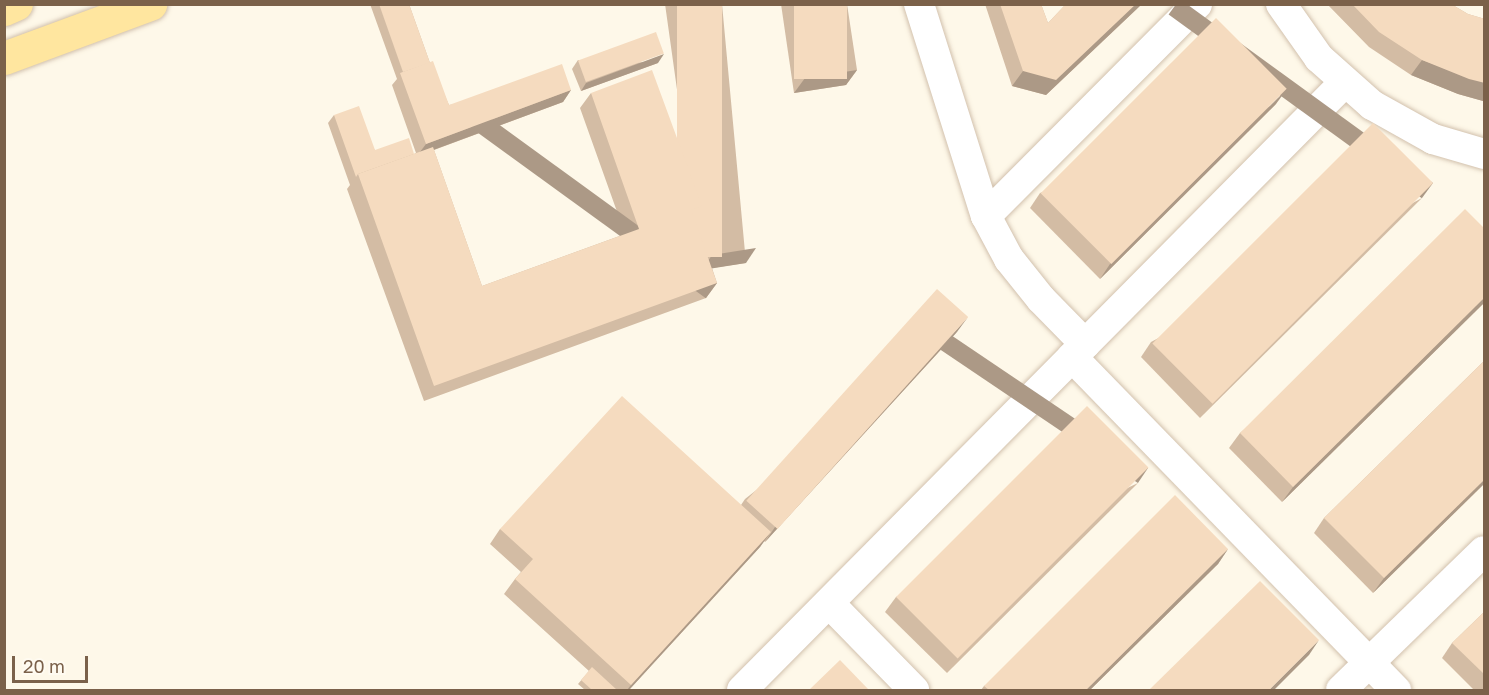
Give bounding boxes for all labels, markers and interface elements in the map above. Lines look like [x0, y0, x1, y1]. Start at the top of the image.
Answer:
scale bar [15, 644, 92, 682]
text: 20 m [23, 655, 65, 677]

